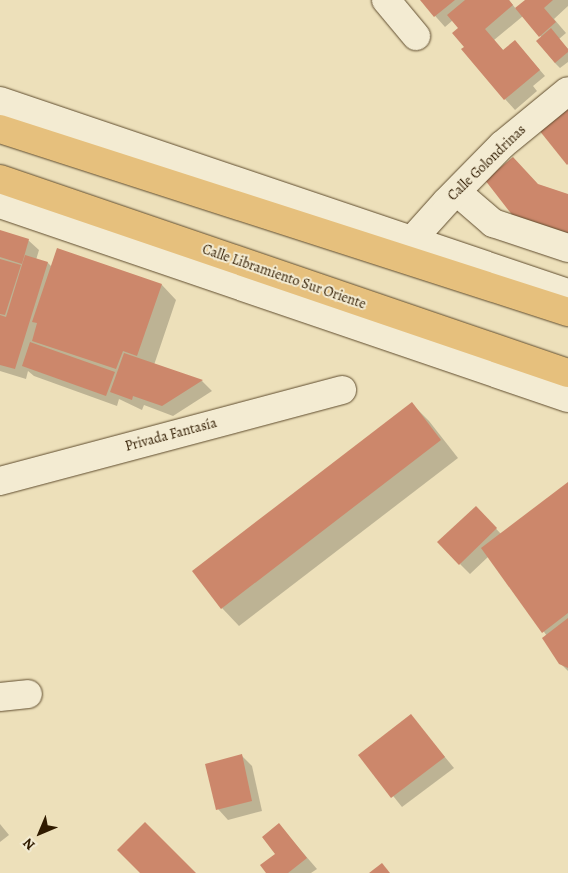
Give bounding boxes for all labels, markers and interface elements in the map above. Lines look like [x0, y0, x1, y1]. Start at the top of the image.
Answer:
street label: Calle Golondrinas [445, 122, 529, 204]
street label: Calle Libramiento Sur Oriente [200, 241, 368, 313]
street label: Privada Fantasía [123, 415, 219, 455]
north arrow [15, 808, 65, 858]
text: N [19, 834, 39, 854]

